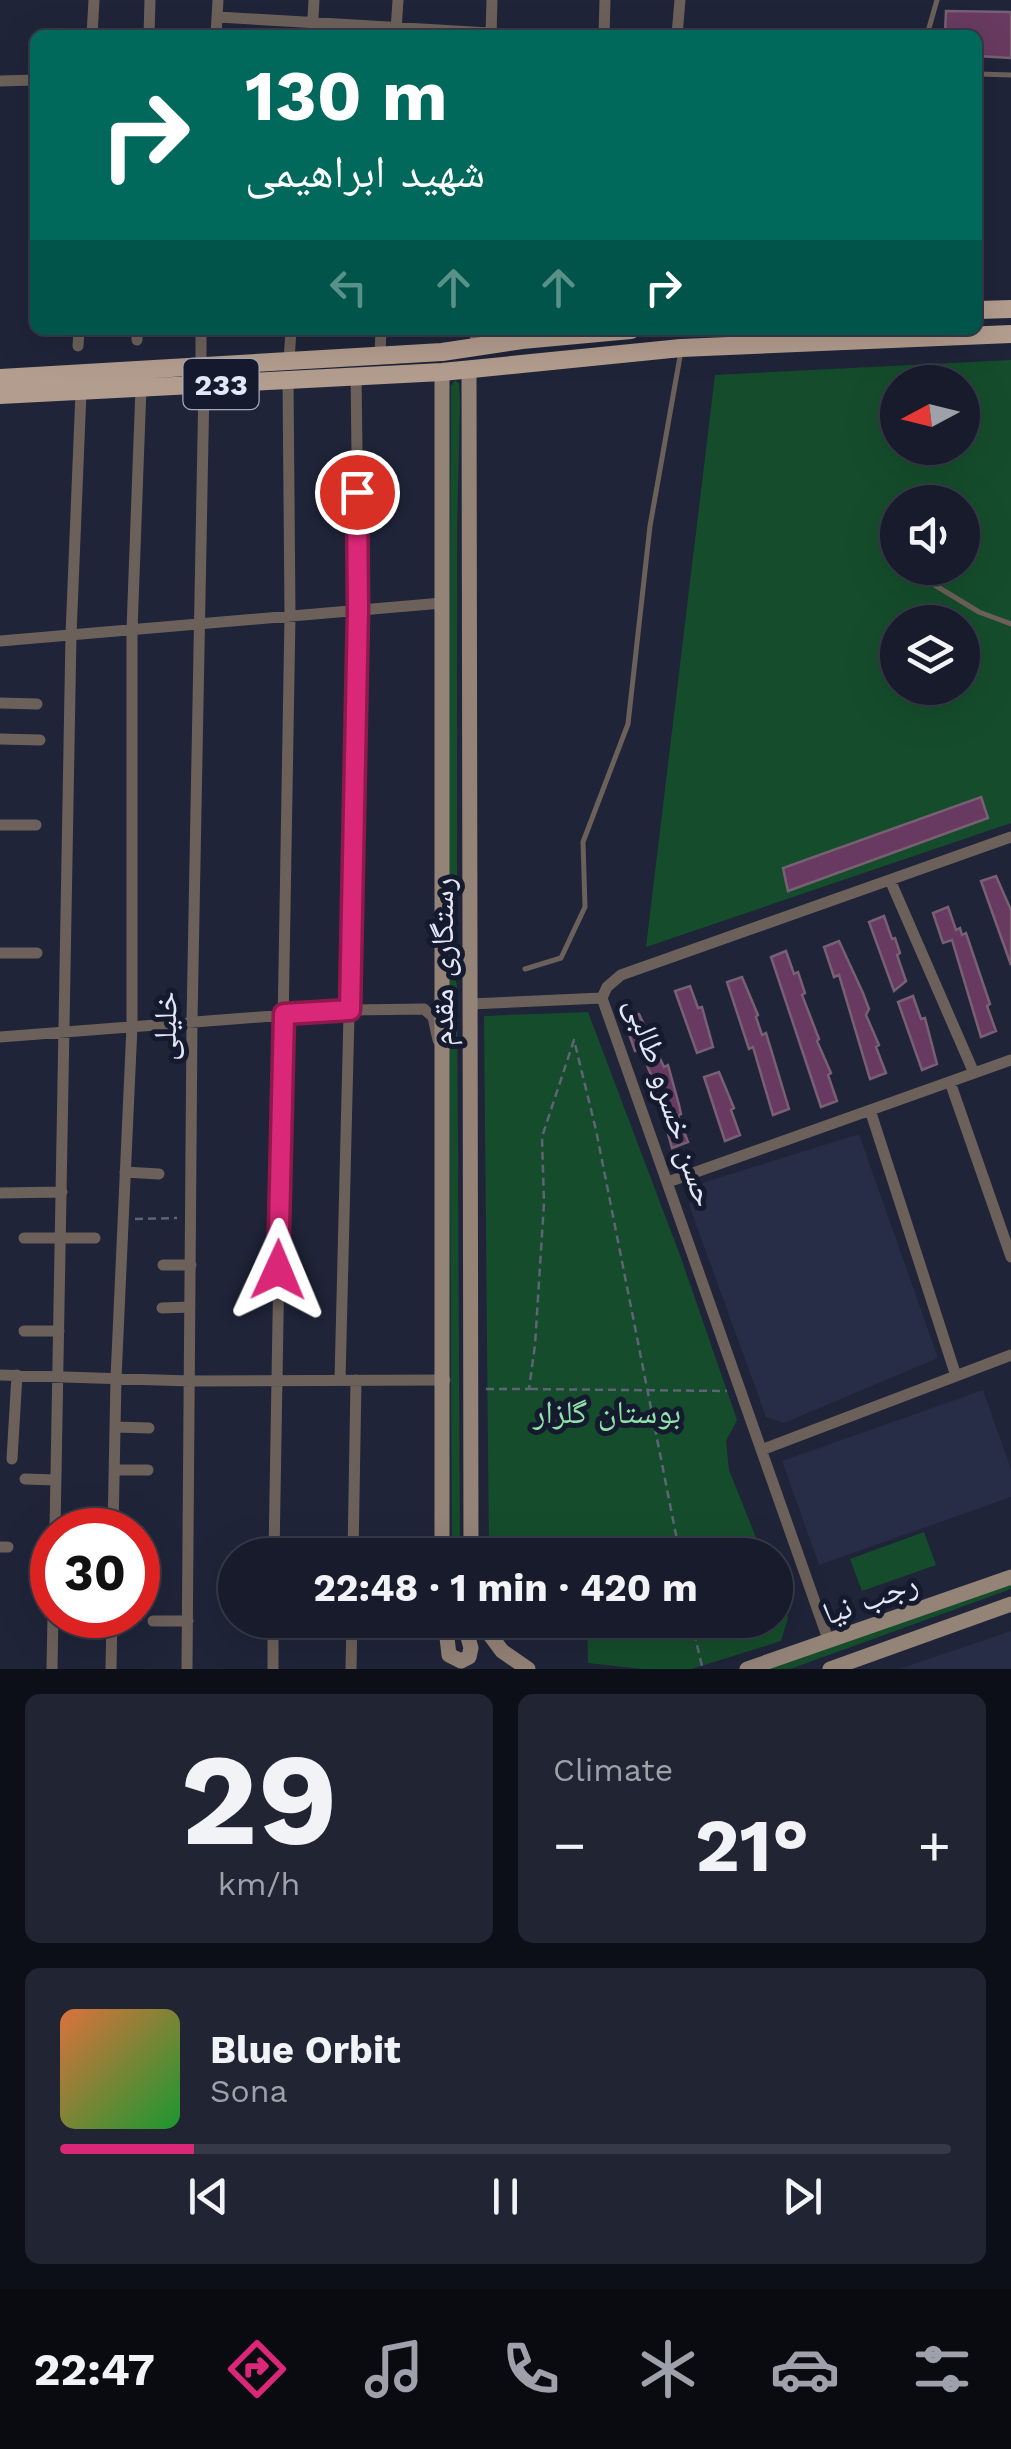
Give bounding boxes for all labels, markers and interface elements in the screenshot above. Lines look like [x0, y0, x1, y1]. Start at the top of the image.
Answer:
text: 130 m [245, 55, 448, 137]
icon: right [80, 70, 210, 200]
text: شهید ابراهیمی [245, 145, 485, 198]
icon: left [321, 260, 376, 315]
icon: ahead [426, 260, 481, 315]
icon: ahead [531, 260, 586, 315]
icon: right [636, 260, 691, 315]
road number: 233 [184, 359, 258, 409]
north arrow [880, 365, 980, 465]
map controls [880, 365, 980, 705]
pin [315, 450, 400, 535]
icon: arrive [330, 465, 385, 520]
button: sound [880, 485, 980, 585]
button: layers [880, 605, 980, 705]
street label: رستگاری مقدم [423, 878, 463, 1046]
street label: خلیلی [145, 991, 186, 1061]
street label: حسن خسرو طالبی [616, 992, 725, 1212]
position arrow [226, 1218, 330, 1322]
park label: بوستان گلزار [532, 1393, 681, 1431]
speed limit sign: 30 [30, 1508, 160, 1638]
street label: رجب نیا [817, 1563, 923, 1633]
text: 22:48 · 1 min · 420 m [313, 1566, 698, 1610]
text: 29 [180, 1723, 338, 1876]
text: Climate [553, 1751, 673, 1789]
text: 21° [695, 1801, 809, 1889]
text: − [553, 1813, 586, 1877]
text: + [918, 1813, 951, 1877]
text: km/h [218, 1865, 300, 1903]
text: Blue Orbit [210, 2028, 401, 2072]
text: Sona [210, 2072, 288, 2110]
icon: previous [181, 2169, 236, 2224]
icon: pause [478, 2169, 533, 2224]
icon: next [775, 2169, 830, 2224]
icon: directions [222, 2334, 292, 2404]
icon: music [359, 2334, 429, 2404]
icon: phone [496, 2334, 566, 2404]
icon: climate [633, 2334, 703, 2404]
icon: car [770, 2334, 840, 2404]
icon: filters [907, 2334, 977, 2404]
text: 22:47 [34, 2343, 155, 2396]

